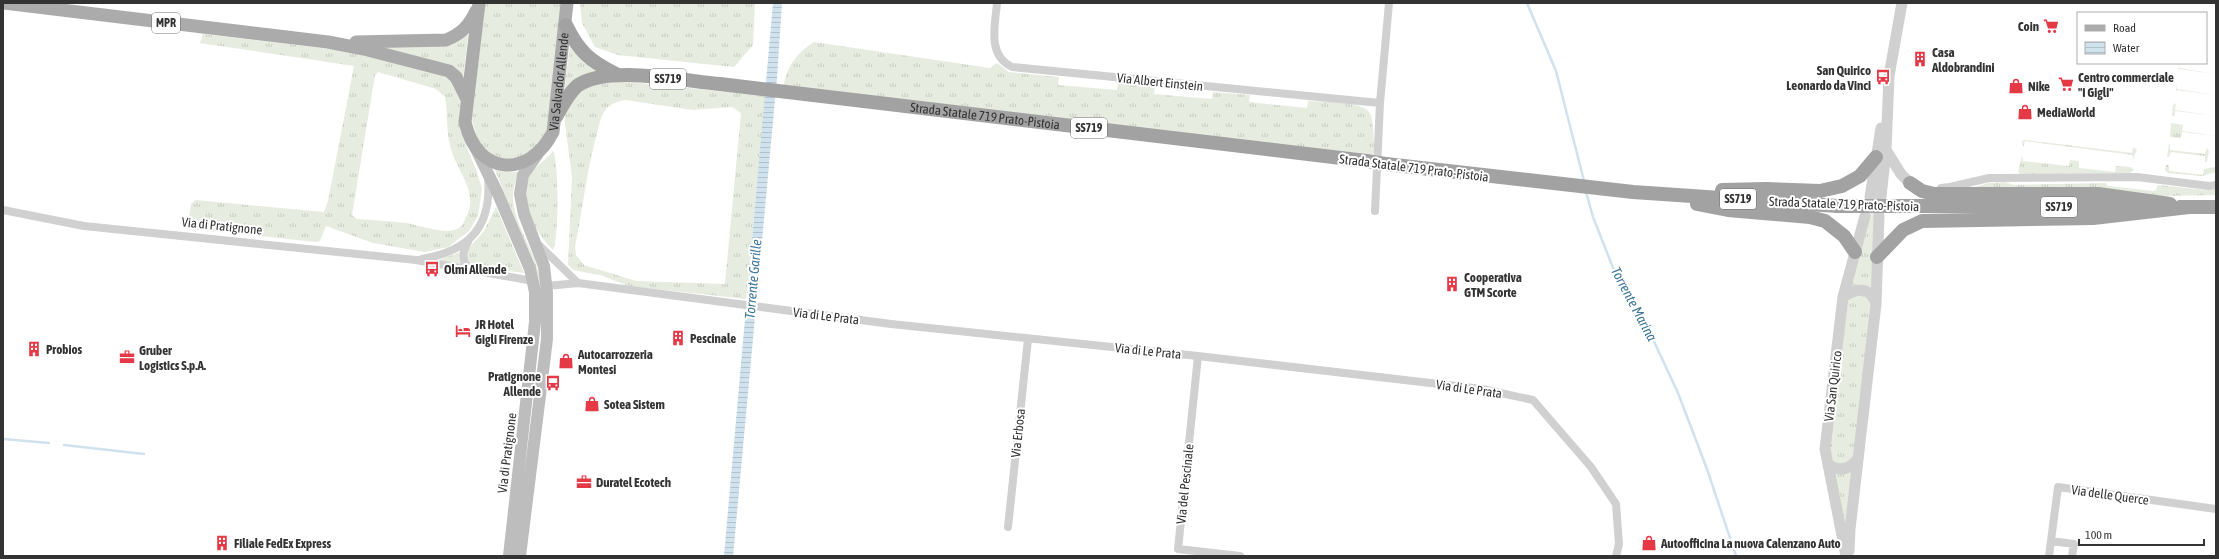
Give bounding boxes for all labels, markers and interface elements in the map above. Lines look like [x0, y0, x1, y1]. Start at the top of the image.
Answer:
legend [2077, 12, 2207, 64]
road number: MPR [152, 13, 180, 33]
supermarket icon: Coin [2042, 17, 2060, 35]
place label: Coin [2018, 19, 2039, 34]
text: Road [2113, 21, 2136, 35]
street label: Via Salvador Allende [546, 32, 571, 132]
text: Water [2113, 41, 2140, 55]
place label: Casa Aldobrandini [1931, 45, 1995, 75]
building icon: Casa Aldobrandini [1911, 50, 1929, 68]
place label: San Quirico Leonardo da Vinci [1786, 63, 1871, 93]
bus stop icon: San Quirico Leonardo da Vinci [1874, 68, 1892, 86]
road number: SS719 [650, 69, 686, 89]
street label: Via Albert Einstein [1116, 70, 1204, 94]
place label: Centro commerciale "I Gigli" [2078, 70, 2174, 100]
supermarket icon: Centro commerciale "I Gigli" [2057, 75, 2075, 93]
shop icon: Nike [2007, 77, 2025, 95]
place label: Nike [2028, 79, 2050, 94]
street label: Strada Statale 719 Prato-Pistoia [909, 99, 1061, 132]
shop icon: MediaWorld [2016, 103, 2034, 121]
place label: MediaWorld [2037, 105, 2095, 120]
road number: SS719 [1071, 118, 1107, 138]
street label: Strada Statale 719 Prato-Pistoia [1338, 151, 1490, 185]
road number: SS719 [1720, 189, 1756, 209]
street label: Strada Statale 719 Prato-Pistoia [1769, 194, 1919, 214]
road number: SS719 [2041, 197, 2077, 217]
street label: Via di Pratignone [181, 214, 263, 238]
water label: Torrente Garille [742, 239, 764, 319]
bus stop icon: Olmi Allende [423, 260, 441, 278]
place label: Olmi Allende [444, 262, 507, 277]
water label: Torrente Marina [1608, 264, 1660, 344]
place label: Cooperativa GTM Scorte [1464, 270, 1522, 300]
building icon: Cooperativa GTM Scorte [1443, 275, 1461, 293]
street label: Via di Le Prata [792, 304, 860, 328]
place label: JR Hotel Gigli Firenze [474, 317, 534, 347]
hotel icon: JR Hotel Gigli Firenze [454, 322, 472, 340]
building icon: Pescinale [669, 329, 687, 347]
place label: Pescinale [690, 331, 736, 346]
building icon: Probios [25, 340, 43, 358]
street label: Via di Le Prata [1114, 340, 1182, 362]
place label: Probios [46, 342, 83, 357]
place label: Gruber Logistics S.p.A. [139, 343, 207, 373]
place label: Autocarrozzeria Montesi [577, 347, 653, 377]
office icon: Gruber Logistics S.p.A. [118, 348, 136, 366]
street label: Via San Quirico [1821, 350, 1845, 422]
shop icon: Autocarrozzeria Montesi [557, 352, 575, 370]
place label: Pratignone Allende [488, 369, 541, 399]
bus stop icon: Pratignone Allende [544, 374, 562, 392]
street label: Via di Le Prata [1435, 377, 1503, 401]
shop icon: Sotea Sistem [583, 395, 601, 413]
place label: Sotea Sistem [604, 397, 665, 412]
street label: Via Erbosa [1008, 408, 1028, 458]
street label: Via di Pratignone [495, 412, 519, 494]
street label: Via del Pescinale [1173, 443, 1197, 525]
office icon: Duratel Ecotech [575, 473, 593, 491]
place label: Duratel Ecotech [596, 475, 671, 490]
street label: Via delle Querce [2070, 482, 2150, 508]
scale bar [2079, 521, 2204, 547]
text: 100 m [2085, 528, 2112, 542]
building icon: Filiale FedEx Express [213, 534, 231, 552]
shop icon: Autoofficina La nuova Calenzano Auto [1640, 534, 1658, 552]
place label: Filiale FedEx Express [234, 536, 332, 551]
place label: Autoofficina La nuova Calenzano Auto [1660, 536, 1841, 551]

